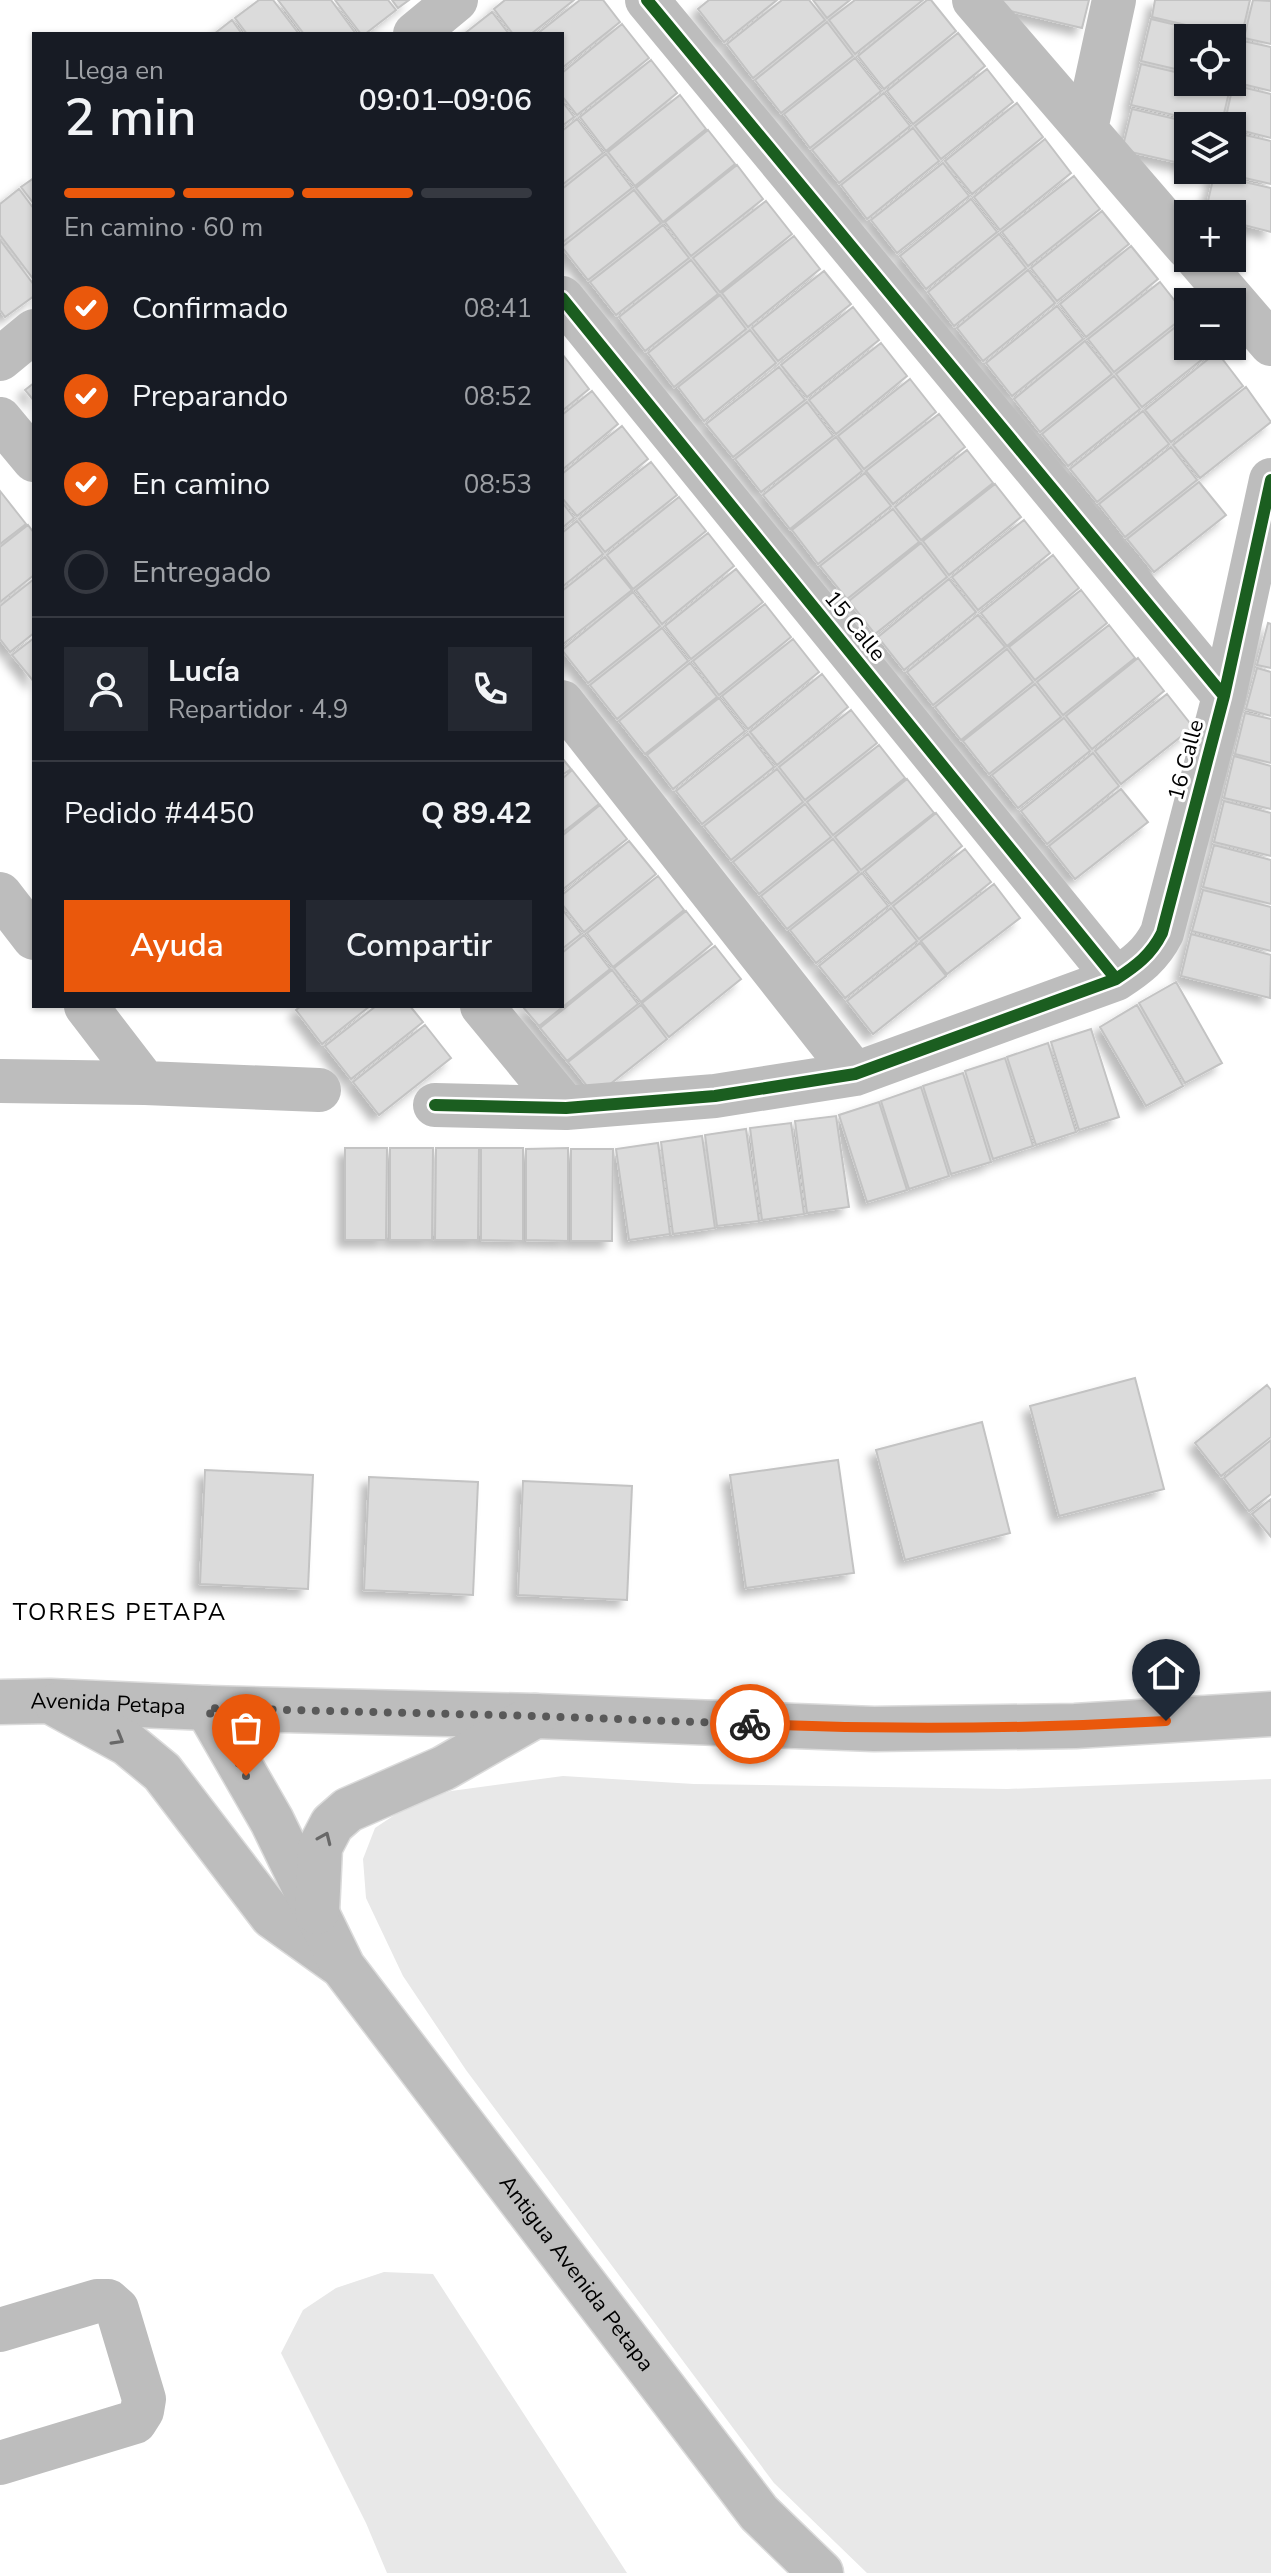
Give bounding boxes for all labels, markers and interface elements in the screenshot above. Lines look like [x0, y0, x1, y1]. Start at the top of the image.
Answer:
map controls [1174, 24, 1246, 360]
button: locate [1174, 24, 1246, 96]
text: Llega en [64, 53, 164, 88]
text: 09:01–09:06 [359, 80, 532, 121]
text: 2 min [64, 82, 197, 153]
button: layers [1174, 112, 1246, 184]
button: + [1174, 200, 1246, 272]
text: En camino · 60 m [64, 210, 263, 245]
icon: check [64, 286, 108, 330]
text: Confirmado [132, 288, 288, 329]
button: − [1174, 288, 1246, 360]
text: 08:41 [464, 291, 532, 326]
icon: check [64, 374, 108, 418]
text: Preparando [132, 376, 288, 417]
text: 08:52 [464, 379, 532, 414]
icon: check [64, 462, 108, 506]
text: En camino [132, 464, 270, 505]
text: 08:53 [464, 467, 532, 502]
text: Entregado [132, 552, 271, 593]
street label: 15 Calle [817, 584, 893, 668]
button: person [64, 647, 148, 731]
button: phone [448, 647, 532, 731]
text: Lucía [168, 651, 240, 692]
text: Repartidor · 4.9 [168, 692, 348, 727]
street label: 16 Calle [1161, 716, 1211, 804]
text: Pedido #4450 [64, 793, 255, 834]
text: Q 89.42 [421, 793, 532, 834]
button: Ayuda [64, 900, 290, 992]
button: Compartir [306, 900, 532, 992]
district label: TORRES PETAPA [13, 1596, 227, 1628]
pin [1132, 1639, 1200, 1721]
icon: home [1144, 1651, 1188, 1695]
courier [710, 1684, 790, 1764]
street label: Avenida Petapa [30, 1686, 186, 1722]
pin [212, 1694, 280, 1776]
icon: bike [728, 1702, 772, 1746]
icon: bag [224, 1706, 268, 1750]
one-way arrow [109, 1729, 124, 1745]
one-way arrow [316, 1832, 332, 1846]
street label: Antigua Avenida Petapa [492, 2169, 661, 2378]

